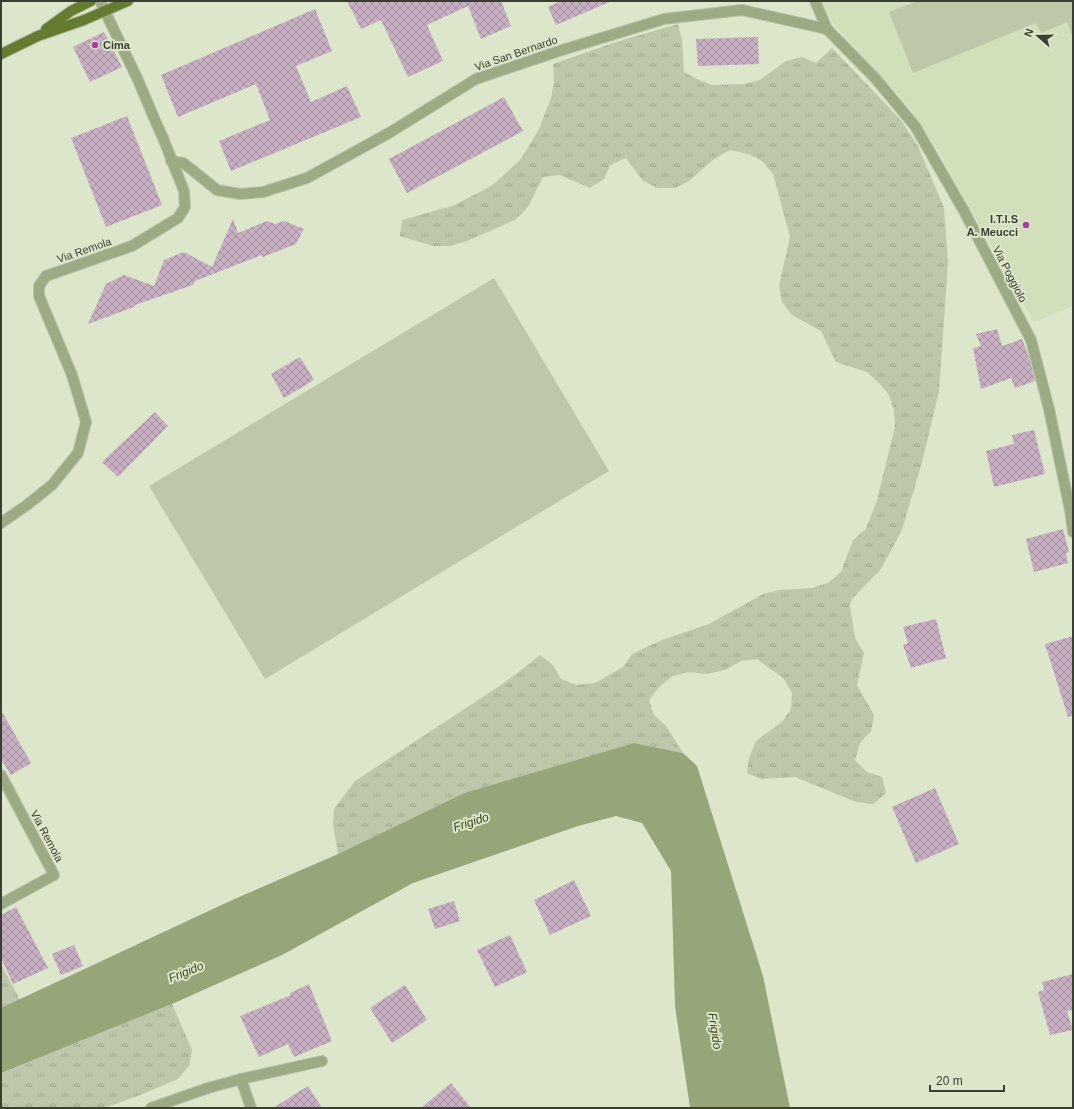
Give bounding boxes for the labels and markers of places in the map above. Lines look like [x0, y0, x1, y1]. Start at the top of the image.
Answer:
place label: Cima [103, 39, 131, 51]
marker: Cima [90, 40, 100, 50]
place label: I.T.I.S A. Meucci [967, 213, 1018, 238]
marker: I.T.I.S A. Meucci [1021, 220, 1031, 230]

